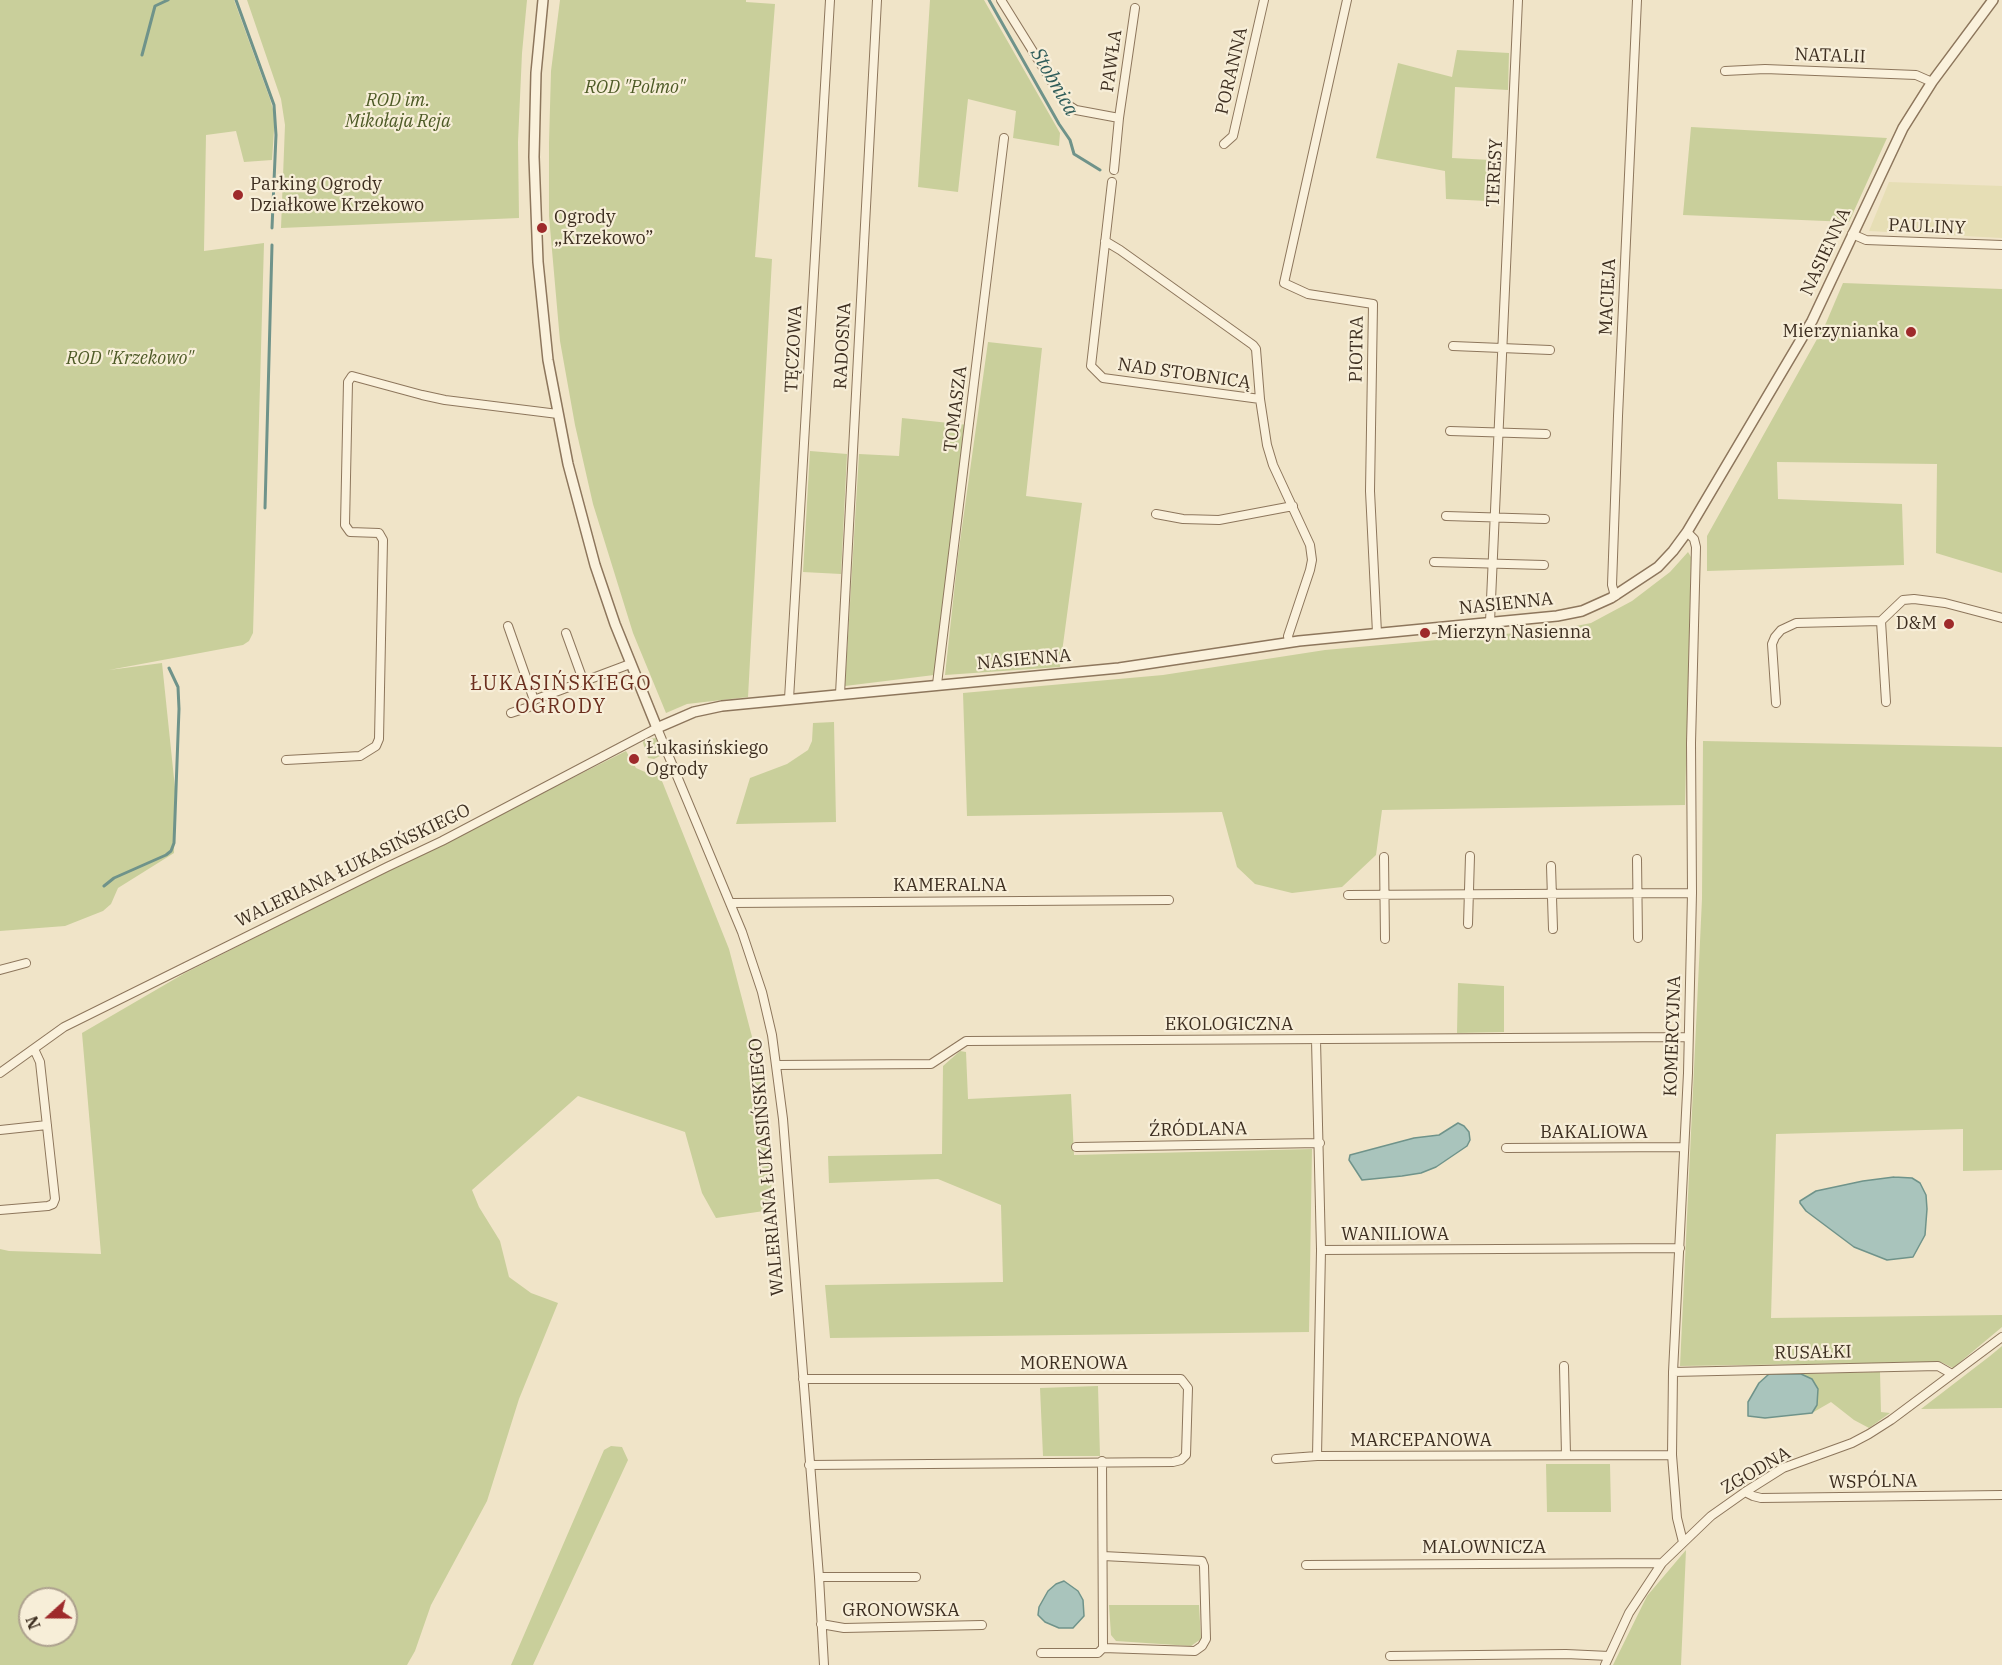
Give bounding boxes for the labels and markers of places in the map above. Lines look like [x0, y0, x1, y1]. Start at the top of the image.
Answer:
place label: Parking Ogrody Działkowe Krzekowo [250, 174, 424, 216]
marker: Parking Ogrody Działkowe Krzekowo [231, 188, 245, 202]
place label: Ogrody „Krzekowo” [554, 207, 654, 250]
marker: Ogrody „Krzekowo” [535, 221, 549, 235]
place label: Mierzynianka [1782, 321, 1899, 343]
marker: Mierzynianka [1904, 325, 1918, 339]
place label: D&M [1896, 613, 1937, 635]
marker: D&M [1942, 617, 1956, 631]
place label: Mierzyn Nasienna [1437, 622, 1591, 644]
marker: Mierzyn Nasienna [1418, 626, 1432, 640]
place label: Łukasińskiego Ogrody [646, 738, 768, 780]
marker: Łukasińskiego Ogrody [627, 752, 641, 766]

